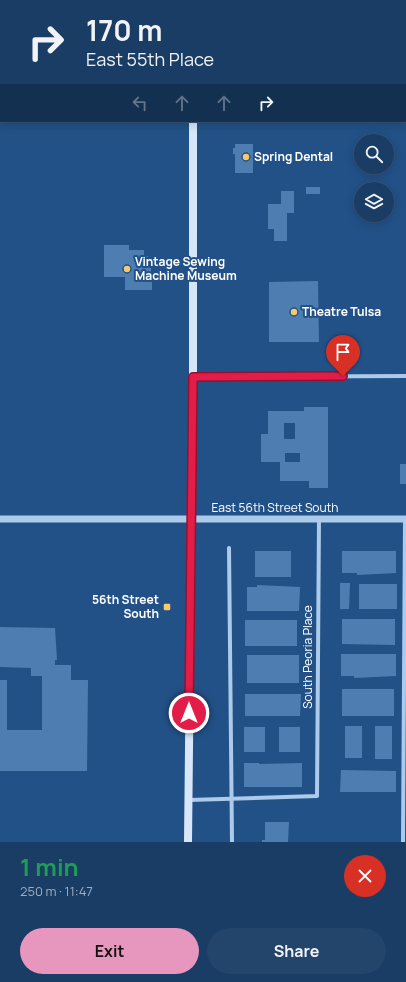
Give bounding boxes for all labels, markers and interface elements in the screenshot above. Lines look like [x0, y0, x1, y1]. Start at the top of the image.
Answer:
text: 170 m [86, 11, 162, 49]
icon: right [20, 16, 72, 68]
text: East 55th Place [86, 47, 214, 71]
icon: left [129, 92, 151, 114]
icon: ahead [171, 92, 193, 114]
icon: ahead [213, 92, 235, 114]
icon: right [255, 92, 277, 114]
map controls [354, 134, 394, 222]
button: search [354, 134, 394, 174]
place label: Spring Dental [254, 148, 333, 165]
marker: Spring Dental [241, 152, 251, 162]
button: layers [354, 182, 394, 222]
place label: Vintage Sewing Machine Museum [135, 253, 237, 284]
marker: Vintage Sewing Machine Museum [122, 264, 132, 274]
place label: Theatre Tulsa [302, 303, 381, 320]
marker: Theatre Tulsa [289, 307, 299, 317]
pin [326, 335, 360, 376]
icon: arrive [332, 341, 354, 363]
street label: East 56th Street South [212, 499, 338, 516]
place label: 56th Street South [92, 591, 159, 622]
marker: 56th Street South [162, 602, 172, 612]
street label: South Peoria Place [299, 605, 316, 709]
position arrow [168, 692, 210, 734]
text: 1 min [20, 850, 79, 883]
button: close [344, 855, 386, 897]
text: 250 m · 11:47 [20, 882, 93, 900]
button: Exit [20, 928, 199, 974]
button: Share [207, 928, 386, 974]

